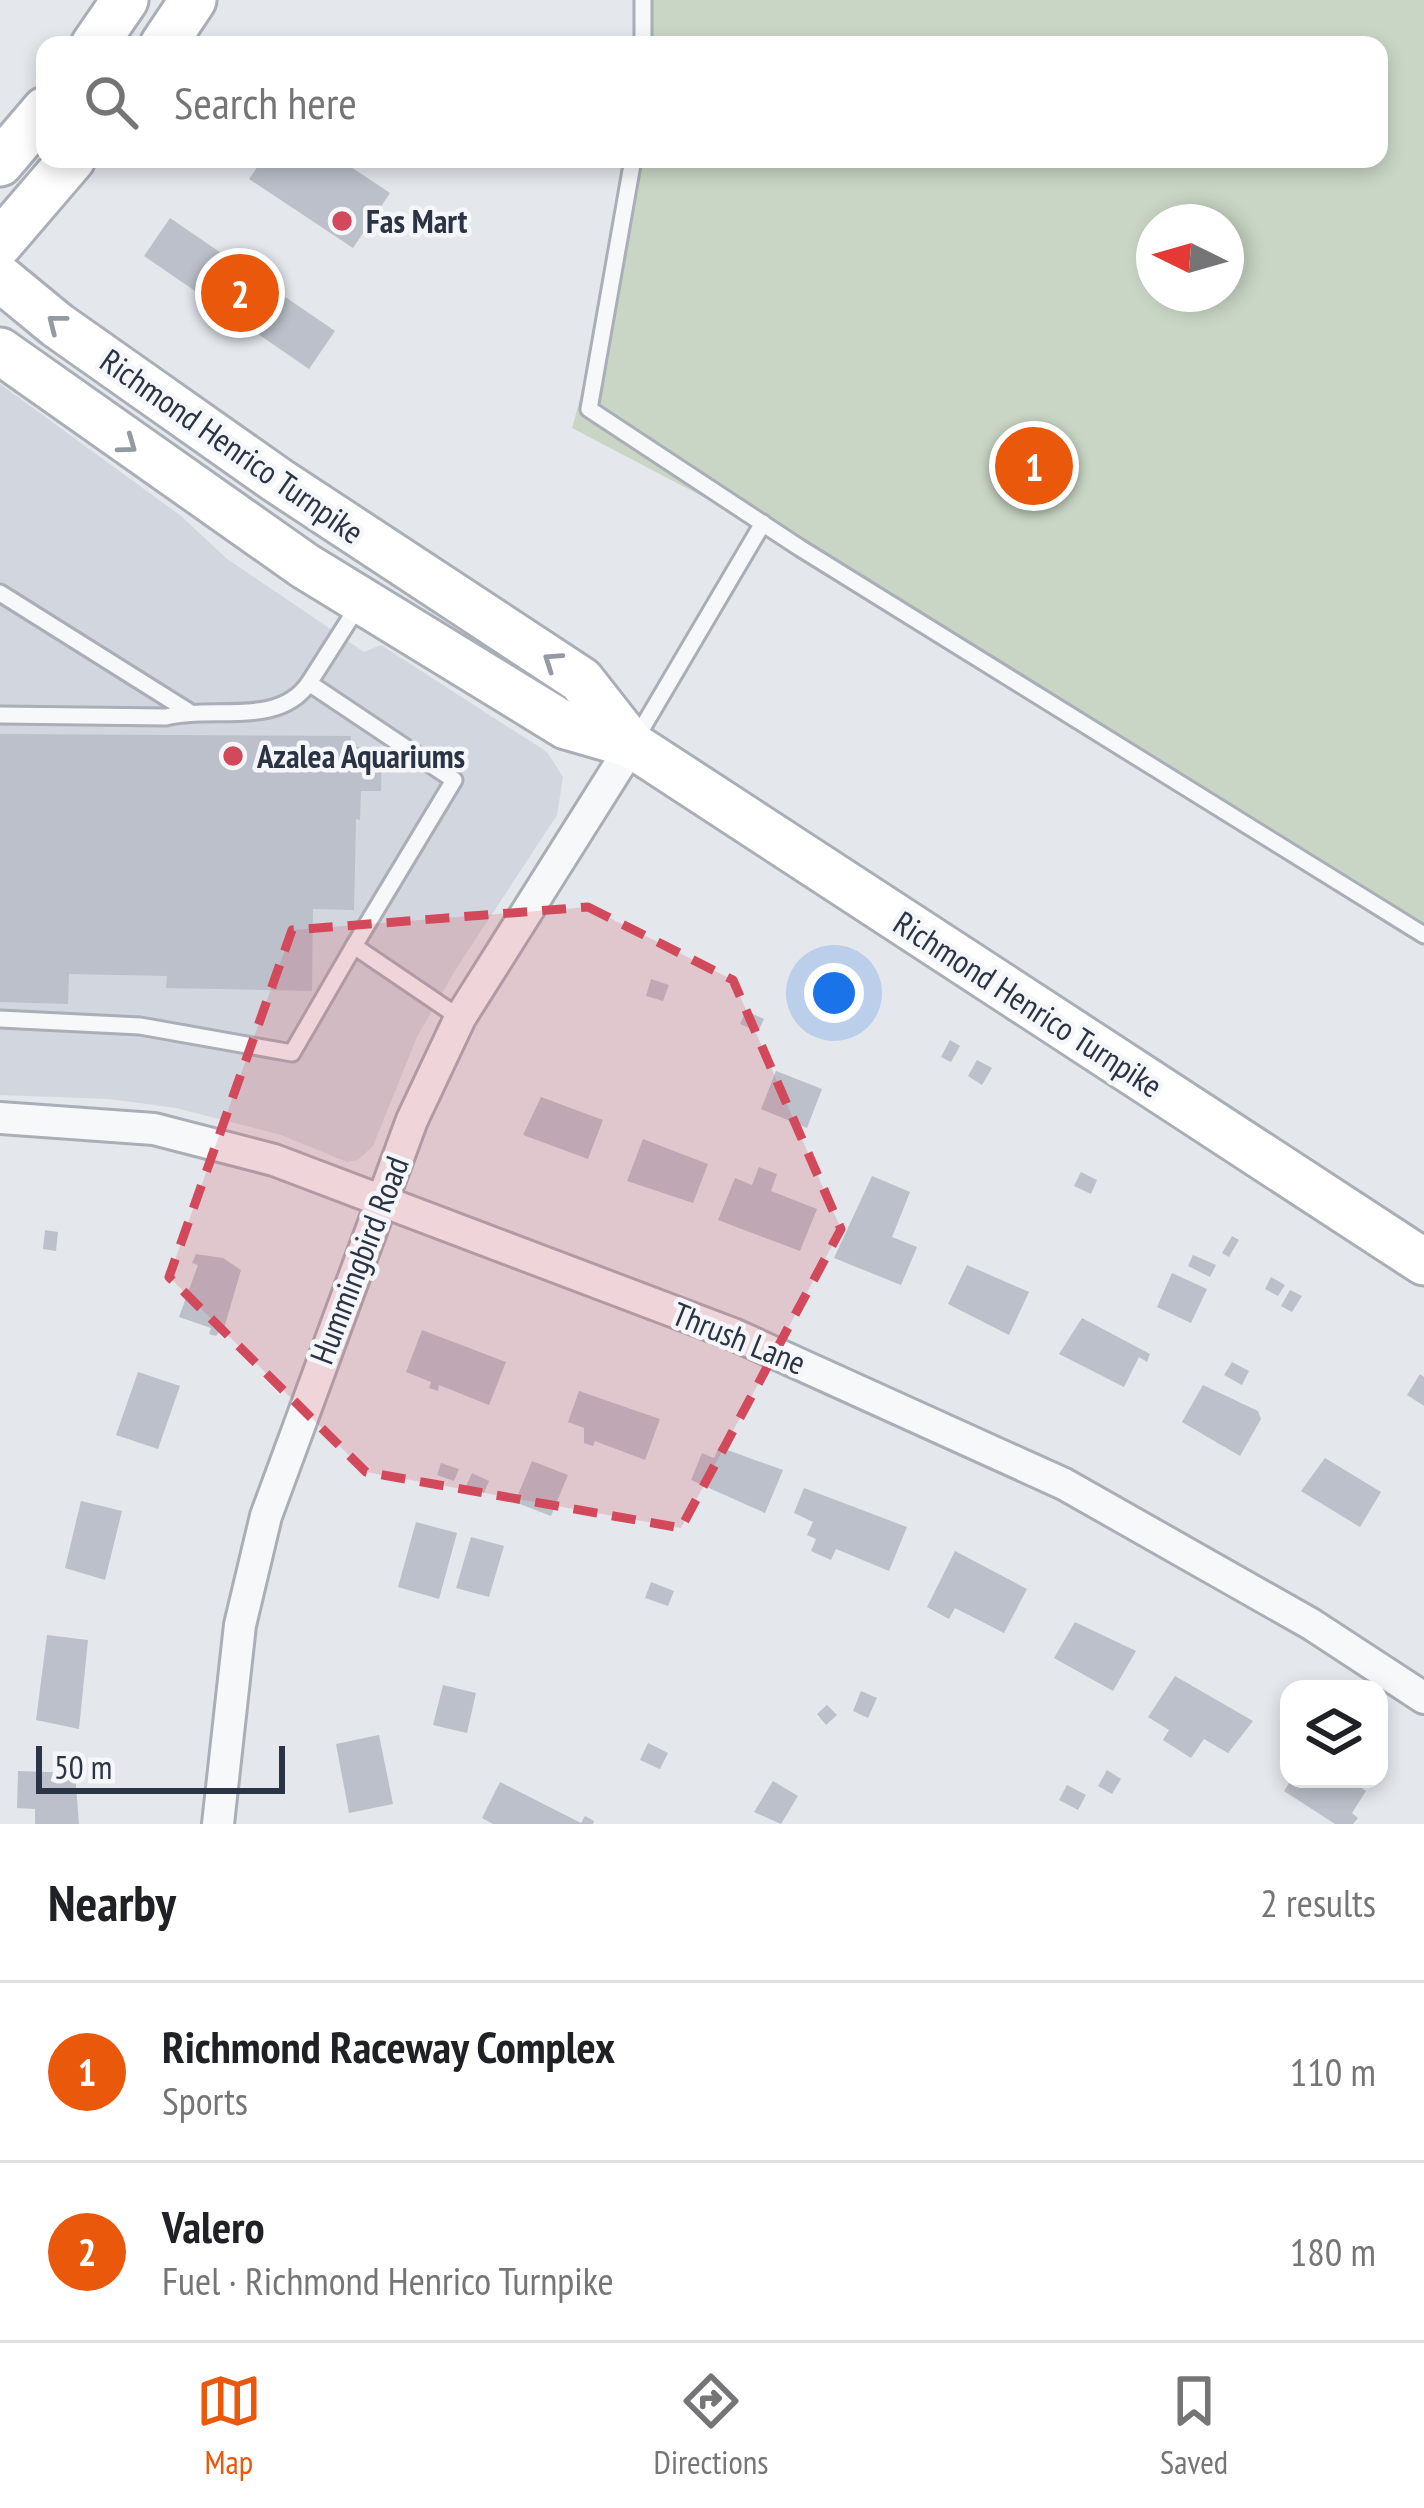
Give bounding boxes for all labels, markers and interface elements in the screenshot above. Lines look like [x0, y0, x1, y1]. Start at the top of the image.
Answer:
search box [36, 36, 1388, 168]
icon: search [78, 69, 144, 135]
text: Search here [174, 73, 357, 131]
place label: Fas Mart [366, 199, 468, 242]
north arrow [1136, 204, 1244, 312]
marker: Fas Mart [329, 208, 355, 234]
pin: 2 [201, 248, 279, 338]
one-way arrow [48, 316, 70, 338]
street label: Richmond Henrico Turnpike [92, 339, 372, 553]
pin: 1 [995, 421, 1073, 511]
one-way arrow [115, 430, 136, 452]
one-way arrow [544, 654, 566, 676]
place label: Azalea Aquariums [256, 734, 465, 777]
marker: Azalea Aquariums [220, 743, 246, 769]
street label: Richmond Henrico Turnpike [886, 901, 1171, 1107]
your location [804, 963, 864, 1023]
street label: Hummingbird Road [299, 1150, 418, 1370]
street label: Thrush Lane [666, 1291, 812, 1384]
map controls [1280, 1680, 1388, 1788]
button: layers [1280, 1680, 1388, 1788]
scale bar [36, 1740, 285, 1793]
text: 50 m [54, 1745, 112, 1788]
text: Nearby [48, 1869, 176, 1935]
text: 2 results [1260, 1877, 1376, 1928]
text: Richmond Raceway Complex [162, 2017, 615, 2075]
text: 1 [78, 2046, 96, 2097]
text: 110 m [1290, 2046, 1376, 2097]
text: Sports [162, 2075, 248, 2126]
text: Valero [162, 2197, 264, 2255]
text: 2 [78, 2226, 96, 2277]
text: 180 m [1290, 2226, 1376, 2277]
text: Fuel · Richmond Henrico Turnpike [162, 2255, 614, 2306]
tab: Map [196, 2368, 262, 2483]
tab: Directions [654, 2368, 768, 2483]
tab: Saved [1160, 2368, 1228, 2483]

